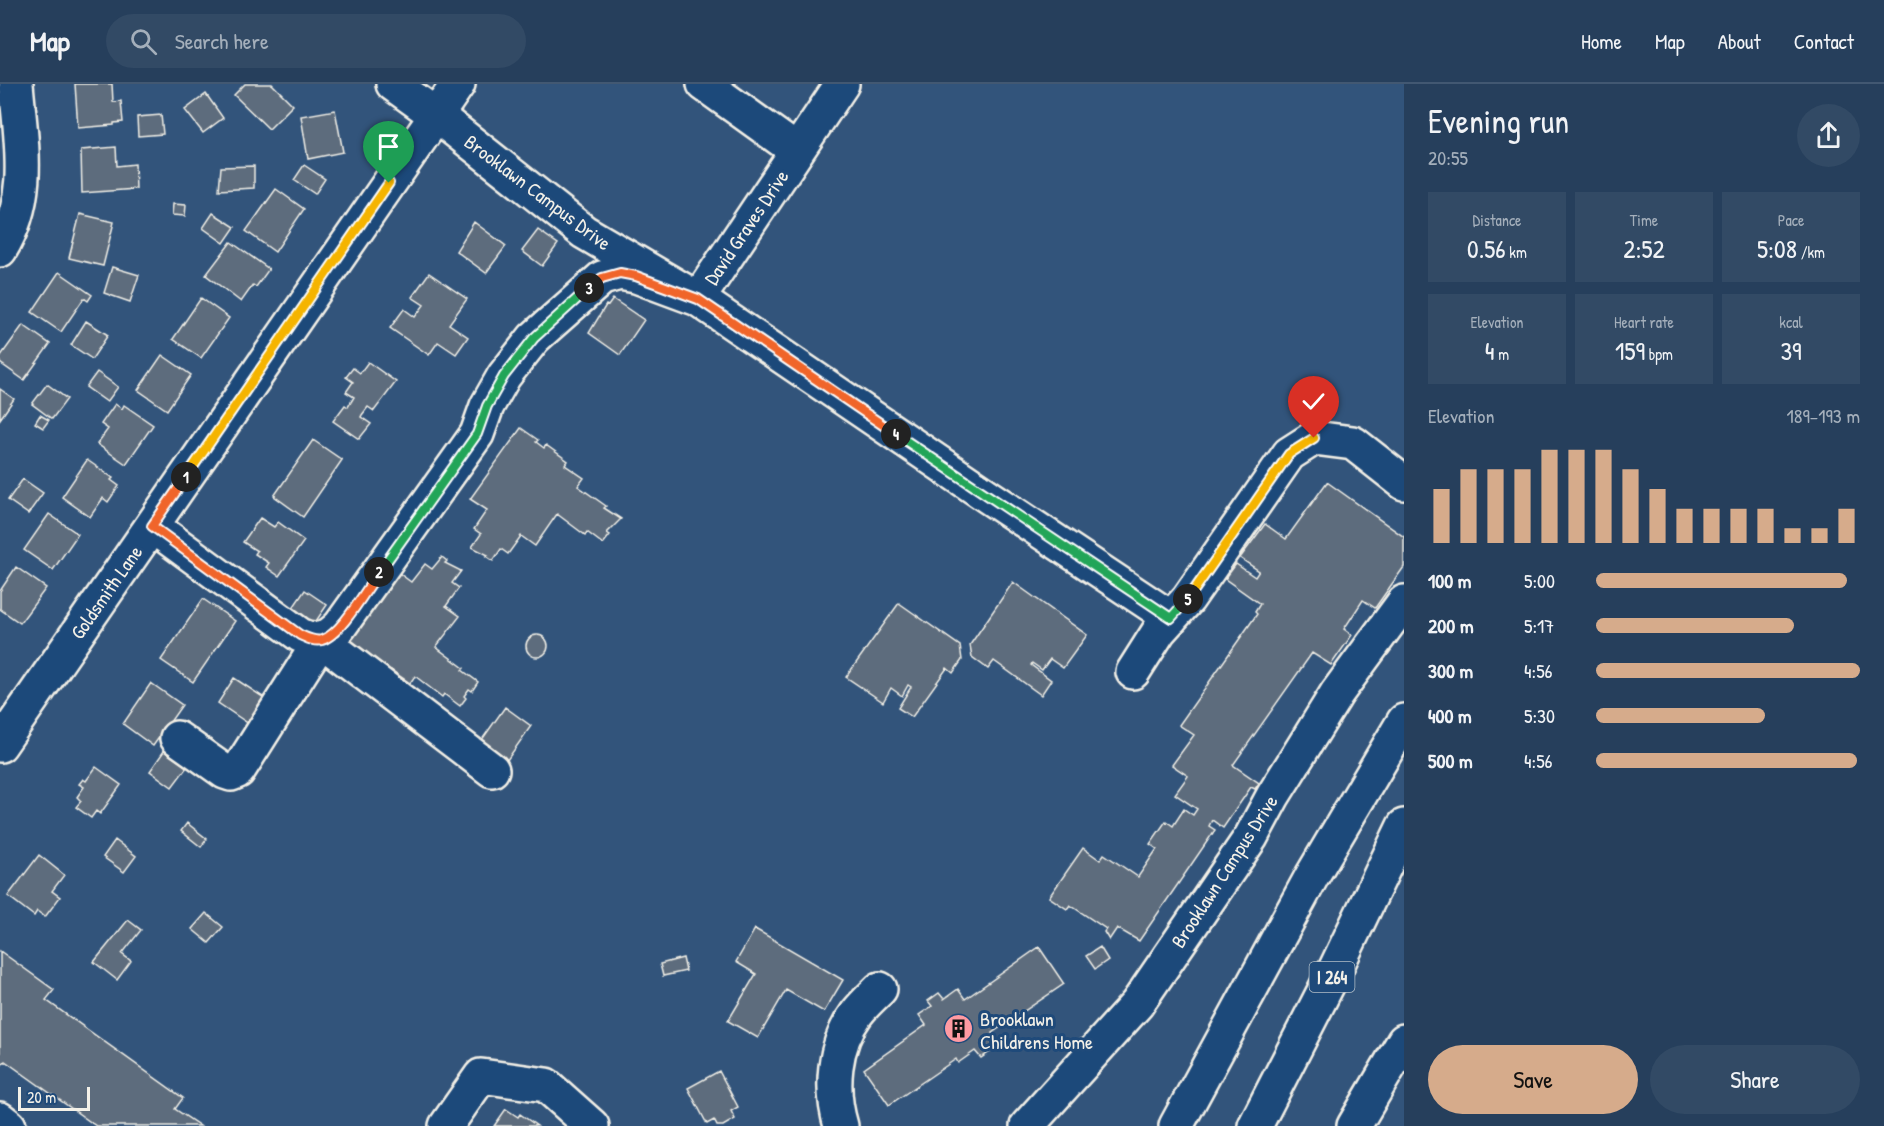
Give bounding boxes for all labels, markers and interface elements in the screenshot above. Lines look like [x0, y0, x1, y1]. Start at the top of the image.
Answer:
search box [106, 14, 526, 68]
text: Map [30, 22, 70, 60]
icon: search [127, 25, 160, 58]
text: Search here [175, 26, 269, 56]
text: Home [1581, 27, 1622, 56]
text: Map [1655, 27, 1685, 56]
text: About [1718, 27, 1761, 56]
text: Contact [1794, 27, 1854, 56]
text: Evening run [1428, 99, 1569, 143]
button: share [1797, 104, 1860, 167]
pin [363, 121, 414, 183]
street label: Brooklawn Campus Drive [459, 128, 617, 256]
icon: arrive [372, 130, 405, 163]
text: 20:55 [1428, 144, 1468, 171]
street label: David Graves Drive [698, 164, 794, 290]
text: Distance [1473, 209, 1521, 231]
text: Time [1630, 209, 1658, 231]
text: Pace [1778, 209, 1804, 231]
text: 0.56 [1467, 231, 1506, 266]
text: 2:52 [1623, 231, 1665, 266]
text: 5:08 [1757, 231, 1797, 266]
text: km [1506, 241, 1527, 263]
text: /km [1797, 241, 1825, 263]
pin: 3 [574, 273, 604, 303]
text: 3 [585, 277, 593, 299]
text: Elevation [1470, 311, 1524, 333]
text: Heart rate [1614, 311, 1674, 333]
text: kcal [1779, 311, 1803, 333]
text: 4 [1485, 333, 1495, 368]
text: 159 [1615, 333, 1645, 368]
text: 39 [1780, 333, 1802, 368]
text: m [1495, 343, 1509, 365]
text: bpm [1645, 343, 1673, 365]
pin [1288, 376, 1339, 438]
icon: check [1297, 385, 1330, 418]
text: Elevation [1428, 402, 1494, 429]
text: 189–193 m [1787, 402, 1860, 429]
pin: 4 [881, 419, 911, 449]
text: 4 [893, 423, 899, 445]
pin: 1 [171, 462, 201, 492]
text: 1 [183, 466, 189, 488]
street label: Goldsmith Lane [64, 540, 148, 644]
pin: 2 [364, 557, 394, 587]
text: 2 [375, 561, 383, 583]
text: 100 m [1428, 567, 1471, 594]
text: 5:00 [1524, 567, 1555, 594]
pin: 5 [1173, 584, 1203, 614]
text: 5 [1185, 588, 1191, 610]
text: 200 m [1428, 612, 1473, 639]
text: 5:17 [1524, 612, 1554, 639]
text: 300 m [1428, 657, 1473, 684]
text: 4:56 [1524, 657, 1553, 684]
text: 400 m [1428, 702, 1472, 729]
text: 5:30 [1524, 702, 1555, 729]
text: 500 m [1428, 747, 1473, 774]
text: 4:56 [1524, 747, 1553, 774]
street label: Brooklawn Campus Drive [1164, 789, 1284, 953]
road number: I 264 [1310, 962, 1354, 992]
place label: Brooklawn Childrens Home [980, 1005, 1093, 1055]
building icon: Brooklawn Childrens Home [943, 1013, 975, 1045]
button: Save [1428, 1045, 1638, 1114]
button: Share [1650, 1045, 1860, 1114]
scale bar [18, 1084, 90, 1112]
text: 20 m [27, 1086, 56, 1108]

